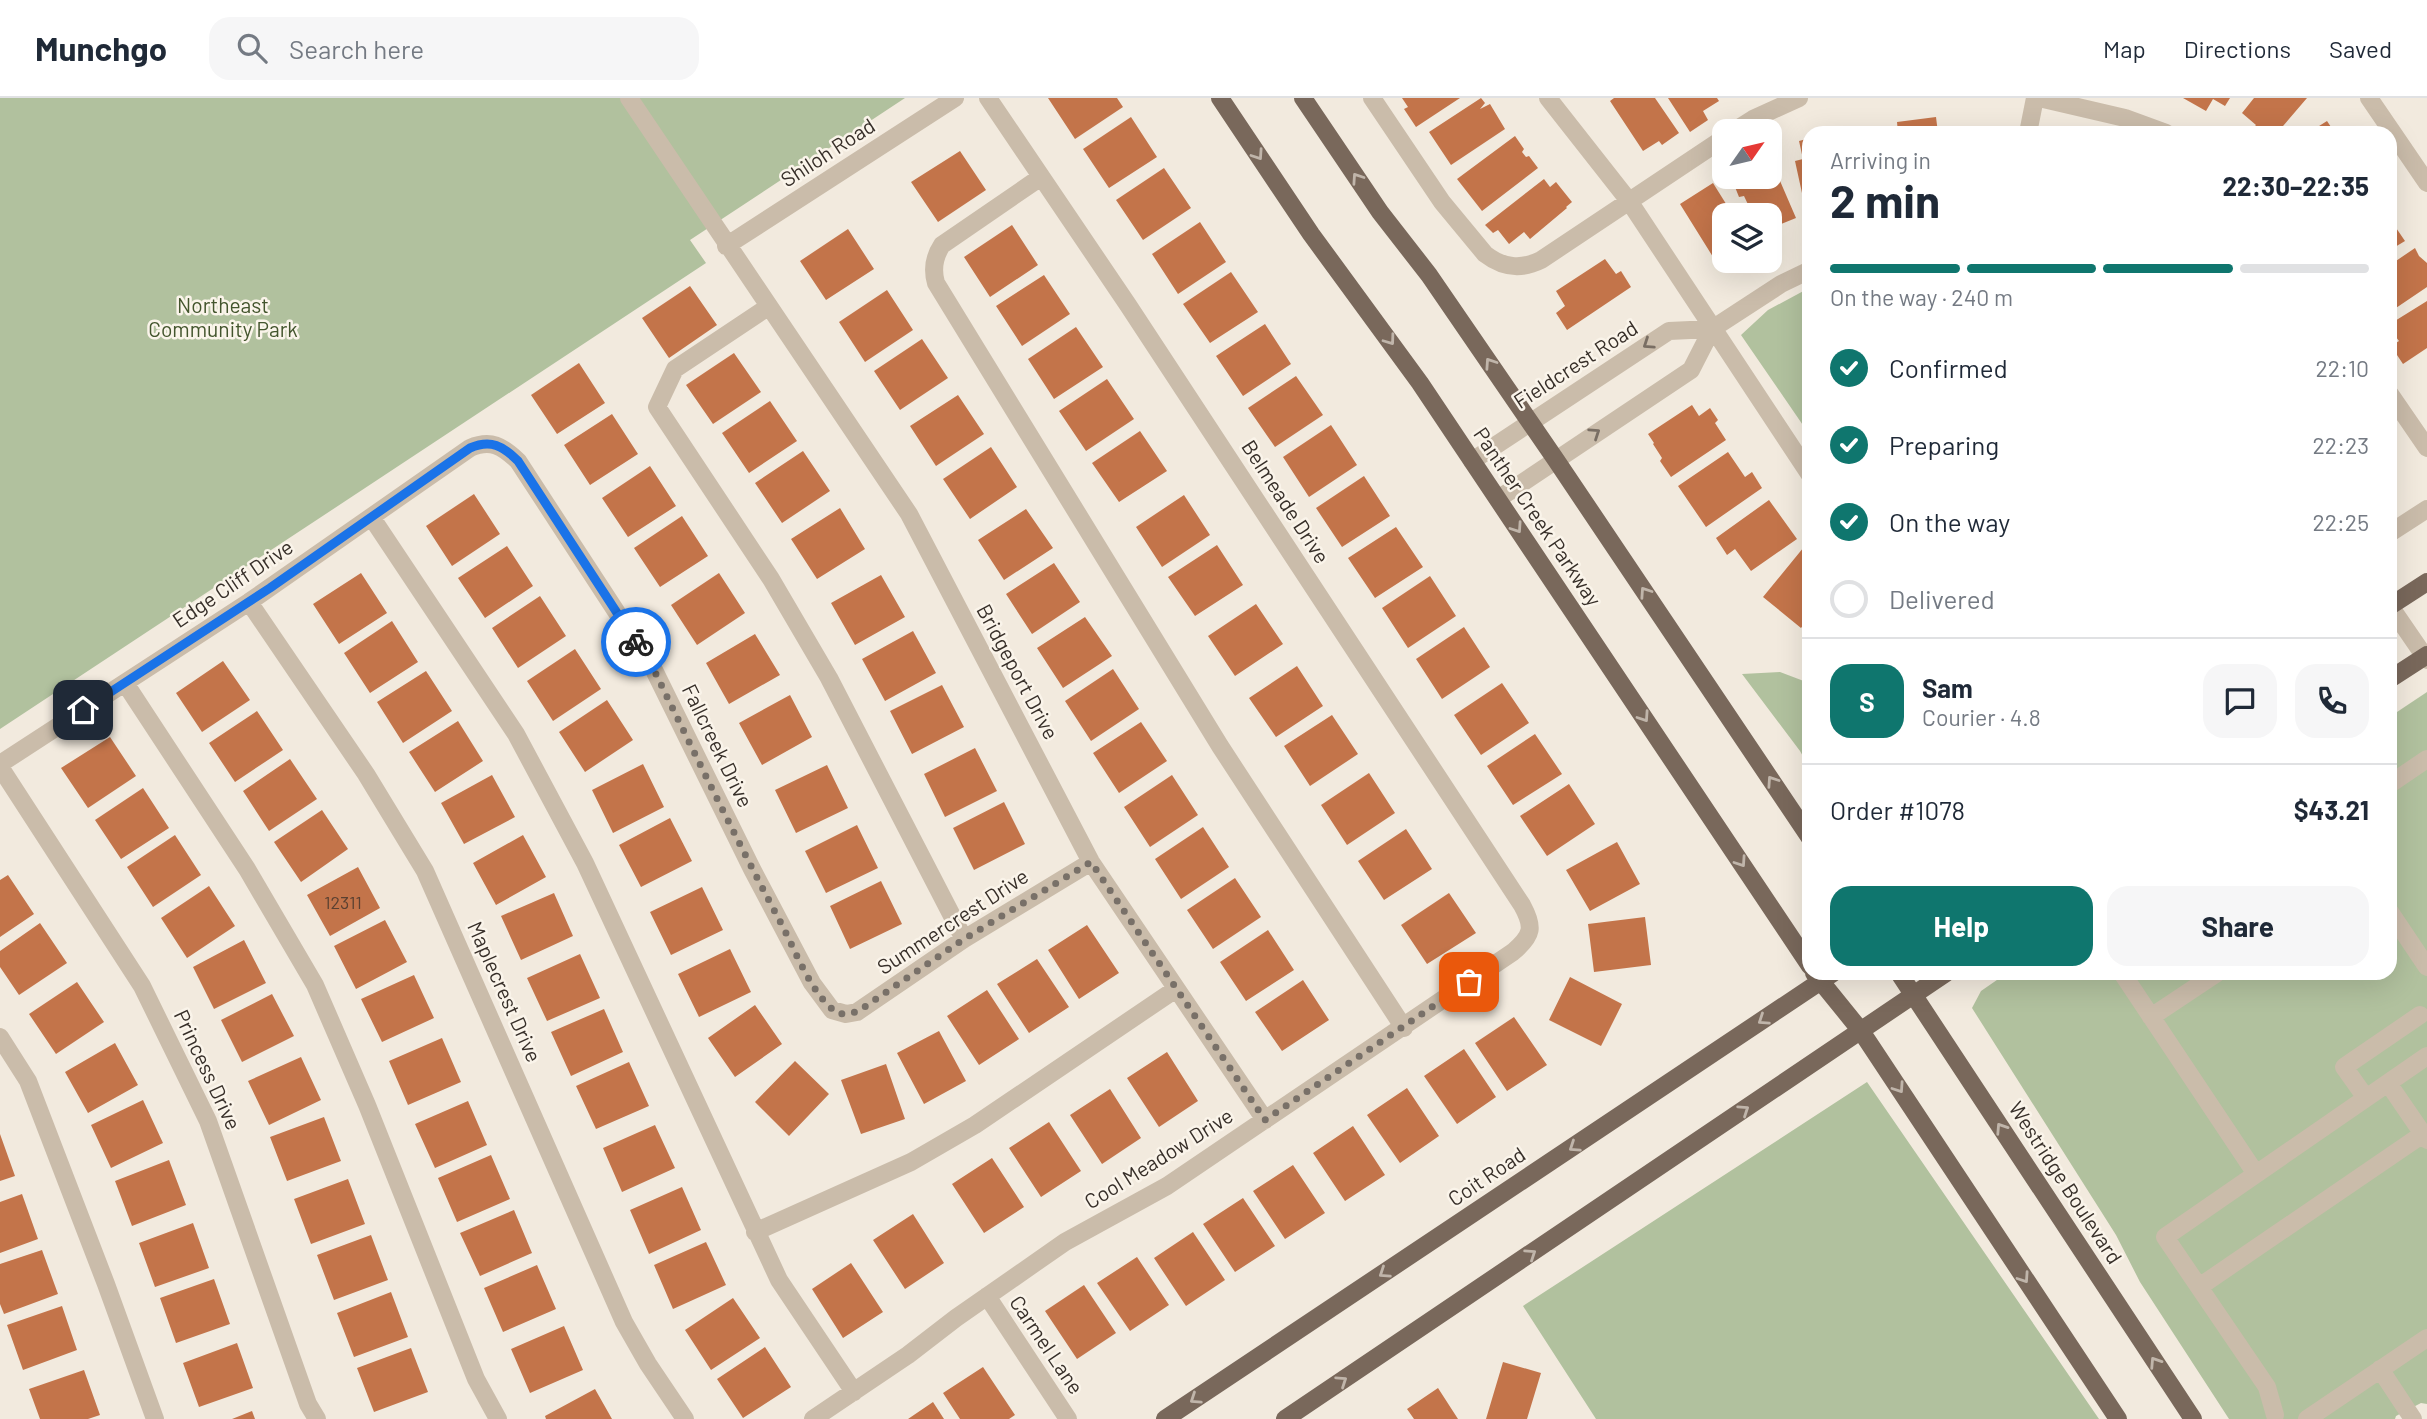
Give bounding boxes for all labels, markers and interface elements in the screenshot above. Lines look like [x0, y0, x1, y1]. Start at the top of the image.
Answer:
search box [209, 17, 699, 80]
text: Munchgo [35, 28, 167, 68]
icon: search [233, 29, 271, 67]
text: Search here [289, 33, 424, 64]
text: Map [2103, 34, 2146, 63]
text: Directions [2184, 34, 2291, 63]
text: Saved [2329, 34, 2392, 63]
street label: Shiloh Road [775, 112, 879, 191]
north arrow [1712, 119, 1782, 189]
map controls [1712, 119, 1782, 273]
text: Arriving in [1830, 146, 1931, 174]
one-way arrow [1249, 147, 1262, 160]
text: 22:30–22:35 [2223, 170, 2369, 201]
text: 2 min [1830, 172, 1940, 227]
one-way arrow [1353, 173, 1365, 186]
button: layers [1712, 203, 1782, 273]
text: On the way · 240 m [1830, 283, 2013, 311]
park label: Northeast Community Park [148, 292, 298, 341]
street label: Fieldcrest Road [1509, 314, 1642, 413]
one-way arrow [1382, 332, 1394, 345]
one-way arrow [1643, 336, 1656, 349]
icon: check [1830, 349, 1868, 387]
text: Confirmed [1889, 352, 2008, 383]
text: 22:10 [2316, 354, 2369, 382]
one-way arrow [1486, 358, 1498, 371]
street label: Panther Creek Parkway [1469, 422, 1608, 611]
icon: check [1830, 426, 1868, 464]
one-way arrow [1587, 429, 1600, 442]
text: Preparing [1889, 429, 1999, 460]
text: 22:23 [2313, 431, 2369, 459]
street label: Belmeade Drive [1237, 435, 1335, 567]
icon: check [1830, 503, 1868, 541]
text: On the way [1889, 506, 2010, 537]
text: 22:25 [2312, 508, 2369, 536]
one-way arrow [1509, 520, 1522, 533]
street label: Edge Cliff Drive [167, 533, 297, 632]
text: Delivered [1889, 583, 1995, 614]
one-way arrow [1641, 587, 1653, 600]
street label: Bridgeport Drive [972, 599, 1064, 743]
courier [601, 607, 671, 677]
icon: bike [617, 623, 655, 661]
button: chat [2203, 664, 2277, 738]
button: phone [2295, 664, 2369, 738]
text: Sam [1922, 672, 1973, 703]
pin [53, 680, 113, 740]
street label: Fallcreek Drive [678, 680, 759, 811]
text: S [1859, 686, 1875, 717]
icon: home [64, 691, 102, 729]
text: Courier · 4.8 [1922, 703, 2041, 731]
one-way arrow [1636, 709, 1648, 722]
one-way arrow [1767, 776, 1780, 789]
text: Order #1078 [1830, 794, 1965, 825]
text: $43.21 [2294, 794, 2369, 825]
one-way arrow [1733, 854, 1746, 867]
street label: Summercrest Drive [872, 863, 1032, 979]
button: Help [1830, 886, 2093, 966]
button: Share [2107, 886, 2369, 966]
house number: 12311 [324, 891, 362, 913]
street label: Maplecrest Drive [463, 917, 548, 1066]
pin [1439, 952, 1499, 1012]
icon: bag [1450, 963, 1488, 1001]
street label: Princess Drive [170, 1005, 247, 1133]
one-way arrow [1758, 1012, 1771, 1025]
one-way arrow [1891, 1080, 1903, 1093]
street label: Westridge Boulevard [2004, 1096, 2128, 1268]
street label: Cool Meadow Drive [1079, 1102, 1237, 1213]
one-way arrow [1736, 1106, 1749, 1118]
one-way arrow [1996, 1122, 2009, 1135]
one-way arrow [1568, 1138, 1581, 1151]
street label: Coit Road [1443, 1141, 1530, 1211]
one-way arrow [1523, 1250, 1536, 1262]
one-way arrow [1379, 1265, 1392, 1277]
one-way arrow [2016, 1270, 2029, 1283]
street label: Carmel Lane [1005, 1290, 1089, 1398]
one-way arrow [2151, 1357, 2164, 1370]
one-way arrow [1334, 1377, 1347, 1389]
one-way arrow [1190, 1391, 1203, 1403]

